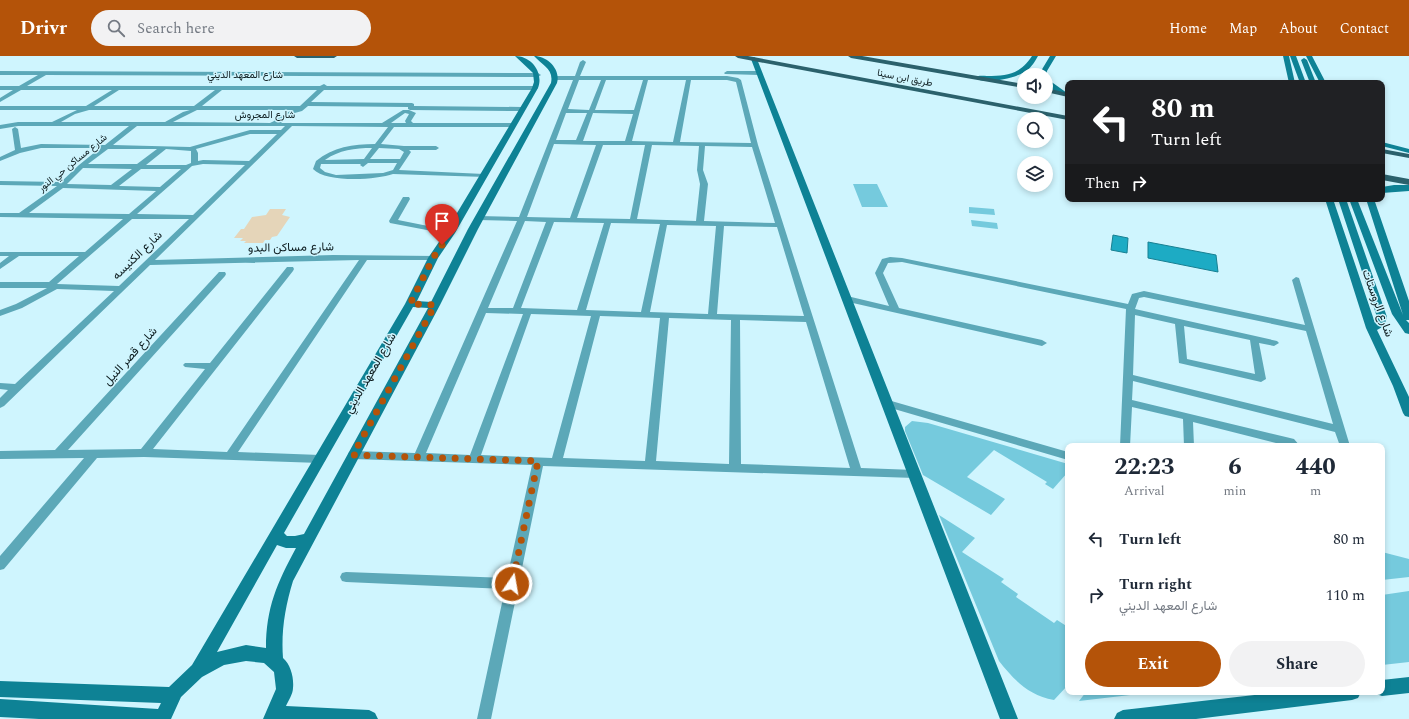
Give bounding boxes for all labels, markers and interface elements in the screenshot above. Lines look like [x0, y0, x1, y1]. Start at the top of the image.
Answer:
search box [91, 10, 371, 46]
text: Drivr [20, 14, 67, 43]
icon: search [105, 17, 127, 39]
text: Search here [137, 17, 215, 40]
text: Home [1169, 18, 1207, 39]
text: Map [1229, 18, 1257, 39]
text: About [1279, 18, 1318, 39]
text: Contact [1340, 18, 1389, 39]
street label: طريق ابن سينا [876, 65, 934, 91]
street label: شارع المعهد الديني [207, 67, 283, 83]
map controls [1017, 68, 1053, 192]
button: sound [1017, 68, 1053, 104]
text: 80 m [1151, 87, 1215, 130]
icon: left [1085, 96, 1137, 148]
street label: شارع المجروش [235, 107, 295, 123]
button: search [1017, 112, 1053, 148]
text: Turn left [1151, 126, 1222, 153]
street label: شارع مساكن حي النور [34, 130, 111, 196]
button: layers [1017, 156, 1053, 192]
text: Then [1085, 172, 1120, 195]
icon: right [1128, 172, 1150, 194]
pin [425, 204, 459, 245]
icon: arrive [431, 210, 453, 232]
street label: شارع الكنيسه [108, 226, 167, 285]
street label: شارع مساكن البدو [248, 237, 334, 258]
street label: شارع الروستات [1356, 267, 1399, 340]
street label: شارع قصر النيل [99, 323, 162, 390]
street label: شارع المعهد الديني [340, 329, 401, 417]
text: 22:23 [1114, 449, 1174, 485]
text: 6 [1228, 449, 1242, 485]
text: 440 [1295, 449, 1336, 485]
text: Arrival [1124, 481, 1165, 501]
text: min [1224, 481, 1246, 501]
text: m [1310, 481, 1321, 501]
icon: left [1085, 528, 1107, 550]
text: Turn left [1119, 528, 1181, 551]
text: 80 m [1333, 528, 1365, 551]
position arrow [491, 563, 533, 605]
text: Turn right [1119, 573, 1192, 596]
icon: right [1085, 584, 1107, 606]
text: 110 m [1326, 584, 1365, 607]
text: شارع المعهد الديني [1119, 596, 1217, 616]
button: Exit [1085, 641, 1221, 687]
button: Share [1229, 641, 1365, 687]

